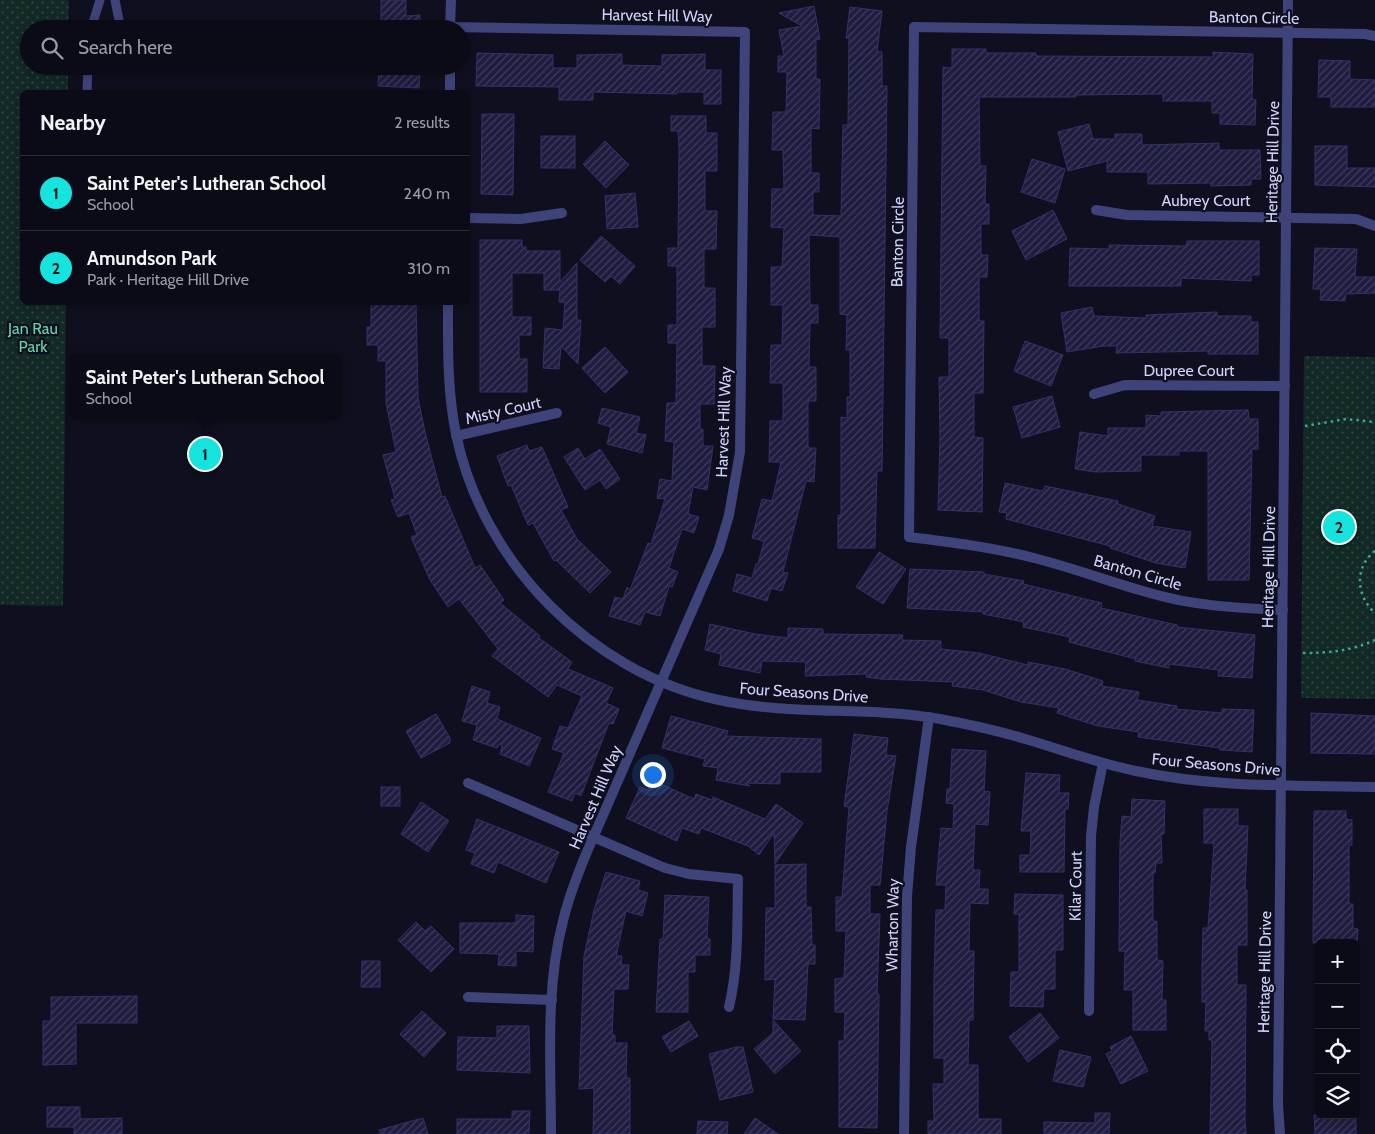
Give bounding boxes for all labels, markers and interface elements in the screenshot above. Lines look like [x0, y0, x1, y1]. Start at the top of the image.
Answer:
street label: Harvest Hill Way [601, 5, 713, 26]
street label: Banton Circle [1209, 7, 1299, 28]
search box [20, 20, 470, 75]
icon: search [38, 34, 66, 62]
text: Search here [78, 36, 172, 59]
street label: Heritage Hill Drive [1262, 101, 1283, 223]
text: Nearby [40, 110, 106, 135]
text: 2 results [394, 113, 450, 132]
text: Saint Peter's Lutheran School [87, 172, 326, 195]
text: 1 [53, 184, 59, 203]
text: 240 m [404, 184, 450, 203]
street label: Aubrey Court [1162, 191, 1251, 210]
text: School [87, 195, 134, 214]
street label: Banton Circle [887, 197, 908, 287]
text: Amundson Park [87, 247, 217, 270]
text: 2 [52, 259, 60, 278]
text: 310 m [407, 259, 450, 278]
text: Park · Heritage Hill Drive [87, 270, 249, 289]
park label: Jan Rau Park [7, 319, 58, 356]
popup [69, 354, 341, 419]
street label: Dupree Court [1144, 361, 1235, 380]
text: Saint Peter's Lutheran School [85, 366, 325, 389]
street label: Harvest Hill Way [712, 366, 735, 478]
text: School [85, 389, 132, 408]
street label: Misty Court [463, 392, 543, 428]
pin: 1 [189, 435, 221, 473]
street label: Heritage Hill Drive [1258, 506, 1279, 628]
pin: 2 [1323, 508, 1355, 546]
street label: Banton Circle [1092, 551, 1184, 594]
street label: Four Seasons Drive [739, 679, 869, 706]
street label: Harvest Hill Way [565, 742, 626, 852]
street label: Four Seasons Drive [1151, 749, 1281, 780]
your location [640, 762, 666, 788]
street label: Kilar Court [1065, 850, 1086, 921]
street label: Wharton Way [882, 878, 903, 972]
street label: Heritage Hill Drive [1254, 911, 1275, 1033]
map controls [1315, 939, 1360, 1119]
button: + [1315, 939, 1360, 984]
button: − [1315, 984, 1360, 1029]
button: locate [1315, 1029, 1360, 1074]
button: layers [1315, 1074, 1360, 1119]

